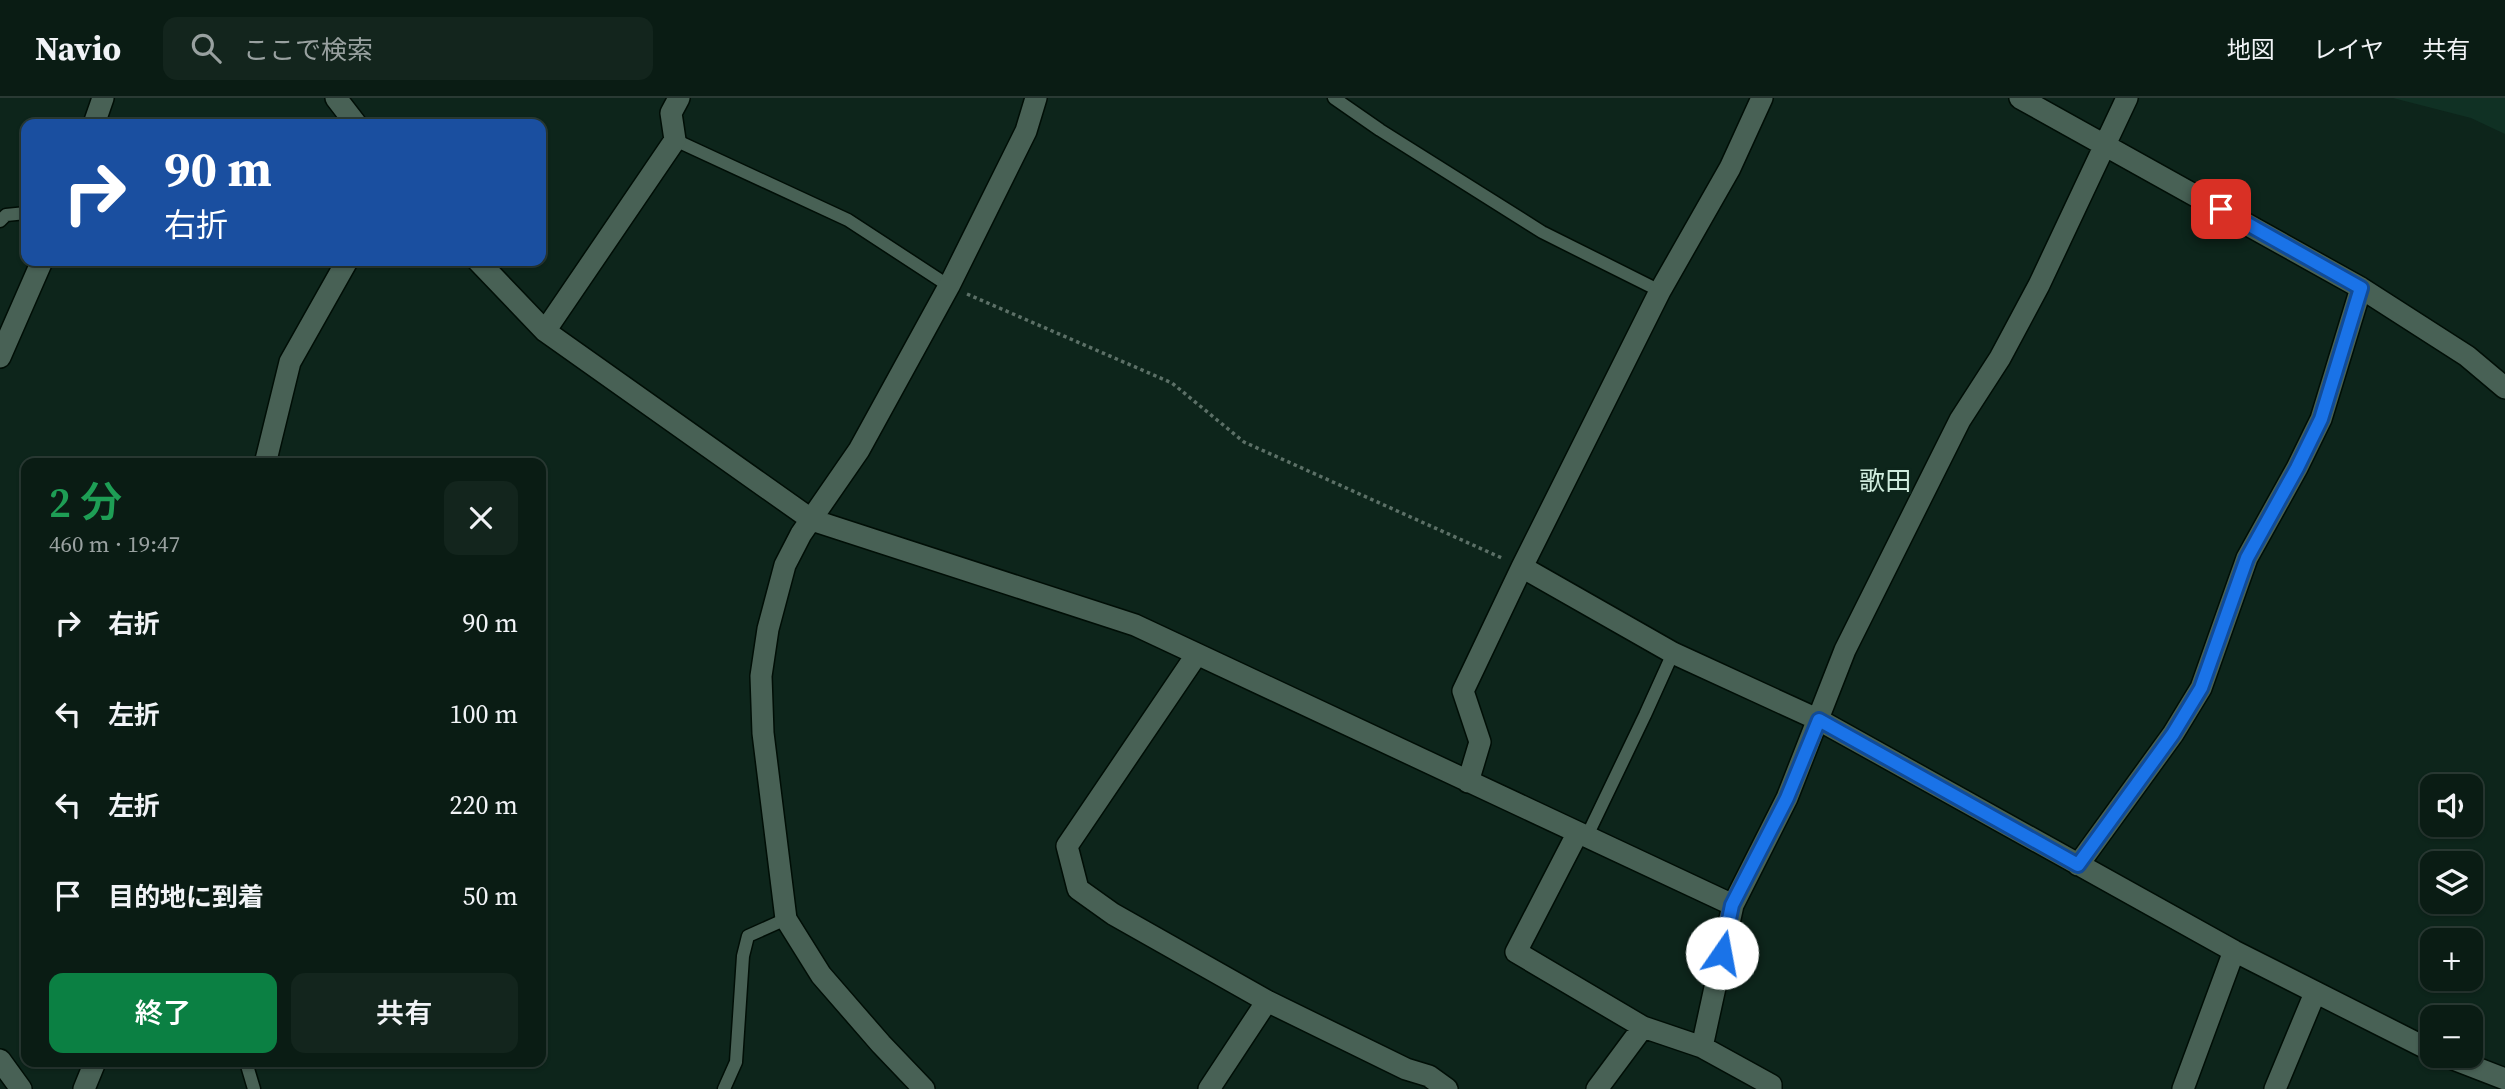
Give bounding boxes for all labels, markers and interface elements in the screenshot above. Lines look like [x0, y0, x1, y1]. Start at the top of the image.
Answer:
search box [163, 17, 653, 80]
text: Navio [35, 26, 121, 71]
icon: search [187, 29, 225, 67]
text: ここで検索 [243, 32, 373, 68]
text: 地図 [2227, 33, 2275, 66]
text: レイヤ [2313, 33, 2384, 66]
text: 共有 [2422, 33, 2470, 66]
text: 90 m [164, 135, 272, 202]
icon: right [49, 147, 140, 238]
pin [2191, 179, 2251, 239]
icon: arrive [2202, 190, 2240, 228]
text: 右折 [164, 203, 228, 247]
district label: 歌田 [1859, 463, 1911, 499]
text: 2 分 [49, 473, 122, 531]
button: close [444, 481, 518, 555]
text: 460 m · 19:47 [49, 528, 180, 560]
icon: right [49, 604, 87, 642]
text: 90 m [463, 605, 518, 641]
text: 右折 [108, 606, 160, 642]
icon: left [49, 695, 87, 733]
text: 100 m [450, 696, 518, 732]
text: 左折 [108, 697, 160, 733]
map controls [2420, 774, 2483, 1068]
button: sound [2420, 774, 2483, 837]
icon: left [49, 786, 87, 824]
text: 220 m [450, 787, 518, 823]
text: 左折 [108, 788, 160, 824]
button: layers [2420, 851, 2483, 914]
icon: arrive [49, 877, 87, 915]
text: 50 m [463, 878, 518, 914]
text: 目的地に到着 [108, 879, 264, 915]
position arrow [1685, 916, 1759, 990]
button: + [2420, 928, 2483, 991]
button: 終了 [49, 973, 277, 1053]
button: 共有 [291, 973, 518, 1053]
button: − [2420, 1005, 2483, 1068]

